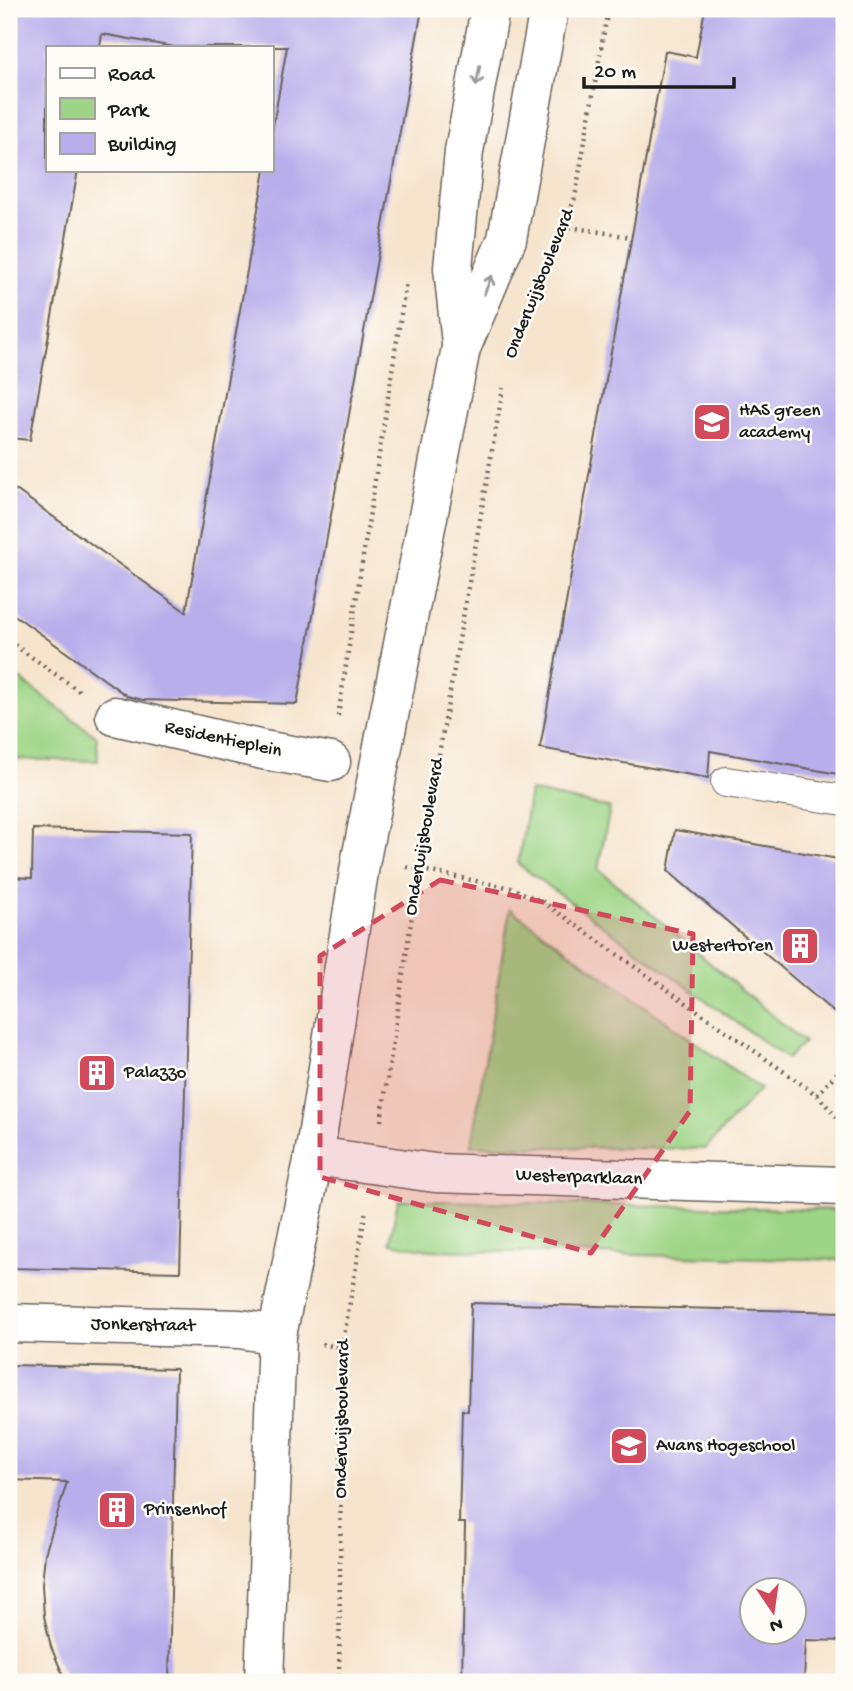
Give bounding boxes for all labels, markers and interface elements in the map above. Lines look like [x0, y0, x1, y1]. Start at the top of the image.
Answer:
legend [46, 46, 273, 172]
scale bar [584, 46, 734, 90]
text: 20 m [594, 61, 636, 86]
text: Road [108, 64, 156, 89]
one-way arrow [471, 64, 484, 87]
text: Park [107, 100, 151, 125]
text: Building [107, 134, 177, 159]
street label: Onderwijsboulevard [500, 204, 581, 362]
one-way arrow [482, 275, 495, 297]
place label: HAS green academy [739, 400, 821, 445]
school or university icon: HAS green academy [691, 401, 733, 443]
street label: Residentieplein [162, 716, 284, 764]
street label: Onderwijsboulevard [400, 755, 450, 917]
building icon: Westertoren [779, 925, 821, 967]
place label: Westertoren [673, 935, 773, 958]
building icon: Palazzo [76, 1052, 118, 1094]
place label: Palazzo [123, 1062, 187, 1085]
street label: Westerparklaan [515, 1164, 643, 1192]
street label: Jonkerstraat [91, 1314, 198, 1338]
street label: Onderwijsboulevard [330, 1337, 356, 1499]
school or university icon: Avans Hogeschool [608, 1425, 650, 1467]
place label: Avans Hogeschool [656, 1435, 796, 1458]
building icon: Prinsenhof [96, 1489, 138, 1531]
place label: Prinsenhof [143, 1499, 228, 1522]
north arrow [738, 1576, 808, 1646]
text: N [767, 1612, 785, 1637]

